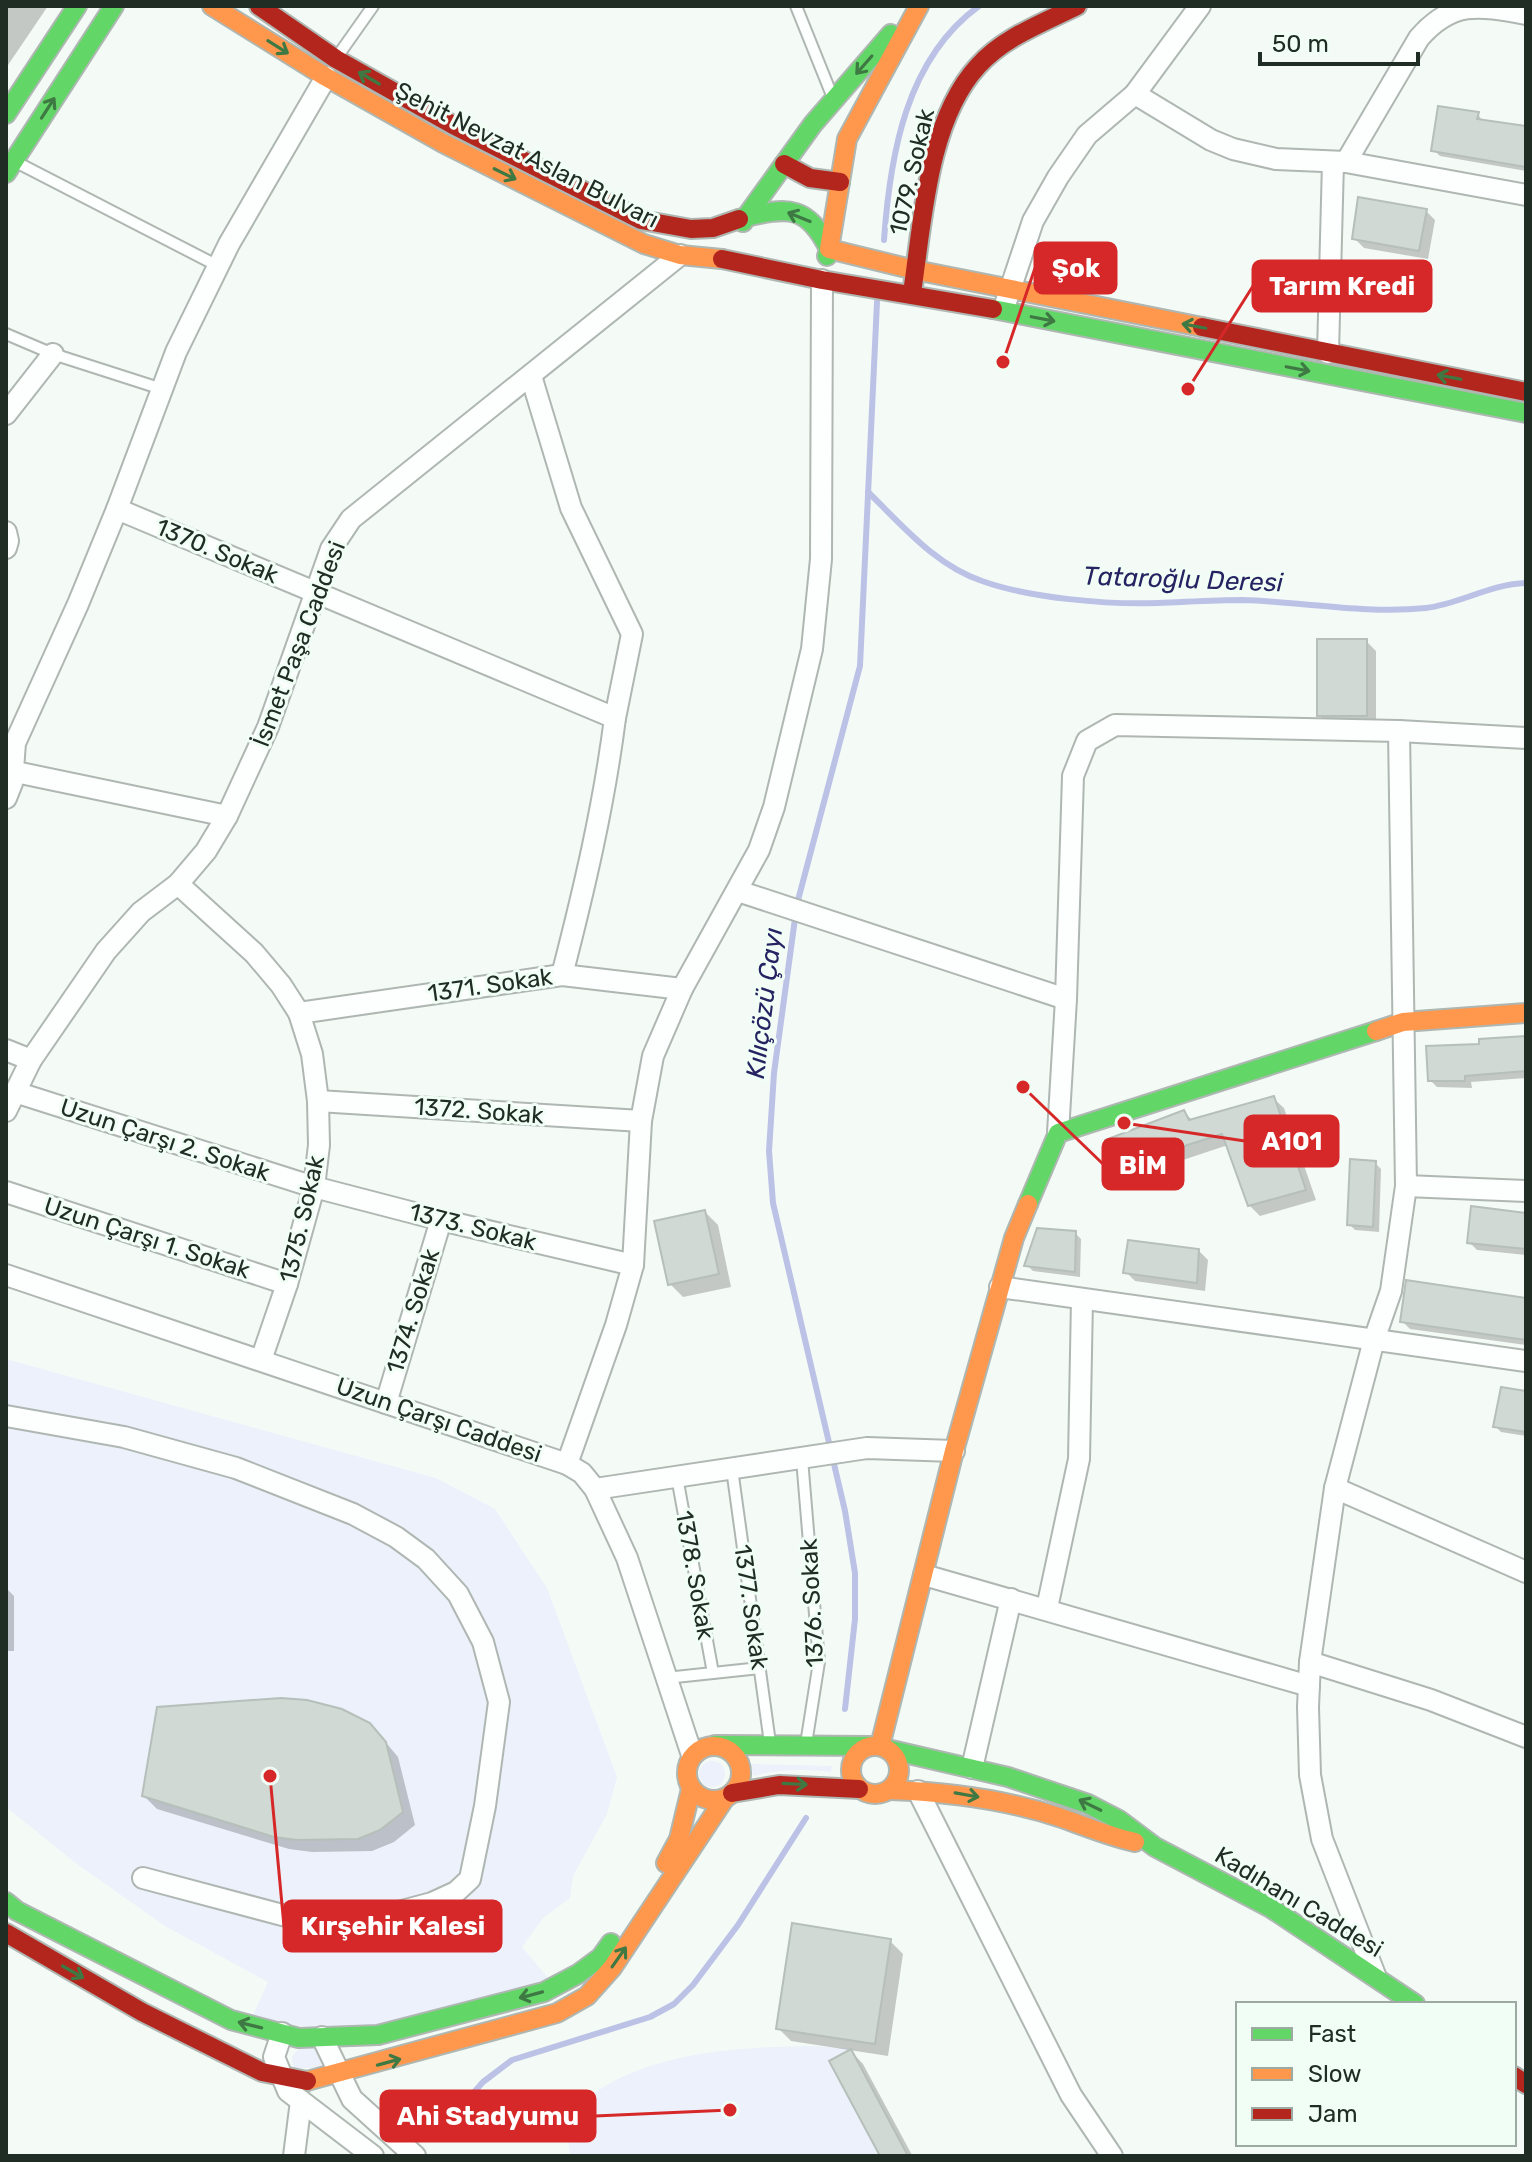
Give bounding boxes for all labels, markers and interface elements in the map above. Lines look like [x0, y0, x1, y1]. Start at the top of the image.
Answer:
scale bar [1260, 16, 1418, 66]
text: 50 m [1272, 30, 1329, 58]
one-way arrow [266, 40, 289, 56]
one-way arrow [855, 55, 873, 75]
one-way arrow [358, 70, 381, 86]
street label: Şehit Nevzat Aslan Bulvarı [391, 76, 663, 234]
one-way arrow [41, 97, 57, 120]
street label: 1079. Sokak [884, 105, 940, 238]
one-way arrow [492, 167, 516, 182]
one-way arrow [787, 209, 812, 223]
callout: Şok [1035, 243, 1116, 293]
text: Şok [1052, 253, 1101, 284]
callout: Tarım Kredi [1253, 261, 1431, 311]
text: Tarım Kredi [1269, 271, 1415, 302]
one-way arrow [1030, 312, 1056, 327]
one-way arrow [1182, 318, 1208, 333]
one-way arrow [1285, 362, 1311, 377]
one-way arrow [1437, 368, 1463, 383]
street label: 1370. Sokak [152, 513, 283, 590]
street label: İsmet Paşa Caddesi [247, 537, 351, 751]
water label: Tataroğlu Deresi [1082, 561, 1284, 599]
water label: Kılıçözü Çayı [740, 926, 789, 1080]
street label: 1371. Sokak [426, 962, 555, 1008]
street label: Uzun Çarşı 2. Sokak [57, 1093, 274, 1187]
street label: 1372. Sokak [413, 1093, 545, 1130]
callout: A101 [1245, 1116, 1338, 1166]
text: A101 [1261, 1126, 1323, 1157]
callout: BİM [1103, 1139, 1183, 1189]
text: BİM [1119, 1150, 1167, 1181]
street label: 1375. Sokak [274, 1152, 330, 1285]
street label: Uzun Çarşı 1. Sokak [40, 1191, 254, 1285]
street label: 1373. Sokak [407, 1198, 540, 1256]
street label: 1374. Sokak [381, 1245, 445, 1377]
street label: Uzun Çarşı Caddesi [333, 1372, 545, 1468]
street label: 1378. Sokak [670, 1508, 720, 1642]
street label: 1376. Sokak [795, 1537, 829, 1668]
street label: 1377. Sokak [728, 1543, 774, 1672]
one-way arrow [781, 1777, 808, 1792]
one-way arrow [954, 1789, 980, 1804]
one-way arrow [1078, 1797, 1102, 1812]
street label: Kadıhanı Caddesi [1210, 1841, 1388, 1963]
callout: Kırşehir Kalesi [284, 1901, 501, 1951]
text: Kırşehir Kalesi [301, 1911, 485, 1942]
one-way arrow [611, 1947, 627, 1969]
one-way arrow [61, 1964, 84, 1980]
one-way arrow [518, 1989, 544, 2004]
legend [1236, 2002, 1516, 2146]
one-way arrow [237, 2016, 263, 2031]
text: Fast [1308, 2020, 1356, 2048]
one-way arrow [375, 2053, 401, 2068]
text: Slow [1308, 2060, 1361, 2088]
callout: Ahi Stadyumu [381, 2091, 595, 2141]
text: Jam [1308, 2100, 1358, 2128]
text: Ahi Stadyumu [397, 2101, 579, 2132]

